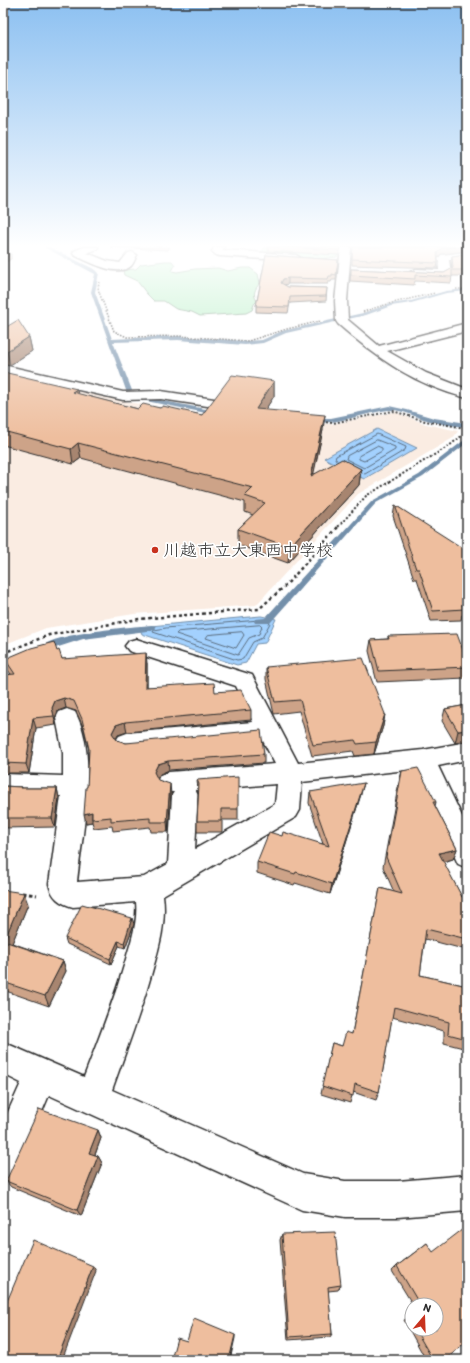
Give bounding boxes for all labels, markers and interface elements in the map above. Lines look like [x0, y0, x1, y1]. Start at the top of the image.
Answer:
place label: 川越市立大東西中学校 [163, 540, 333, 560]
marker: 川越市立大東西中学校 [150, 545, 160, 555]
north arrow [404, 1297, 444, 1337]
text: N [421, 1301, 433, 1315]

